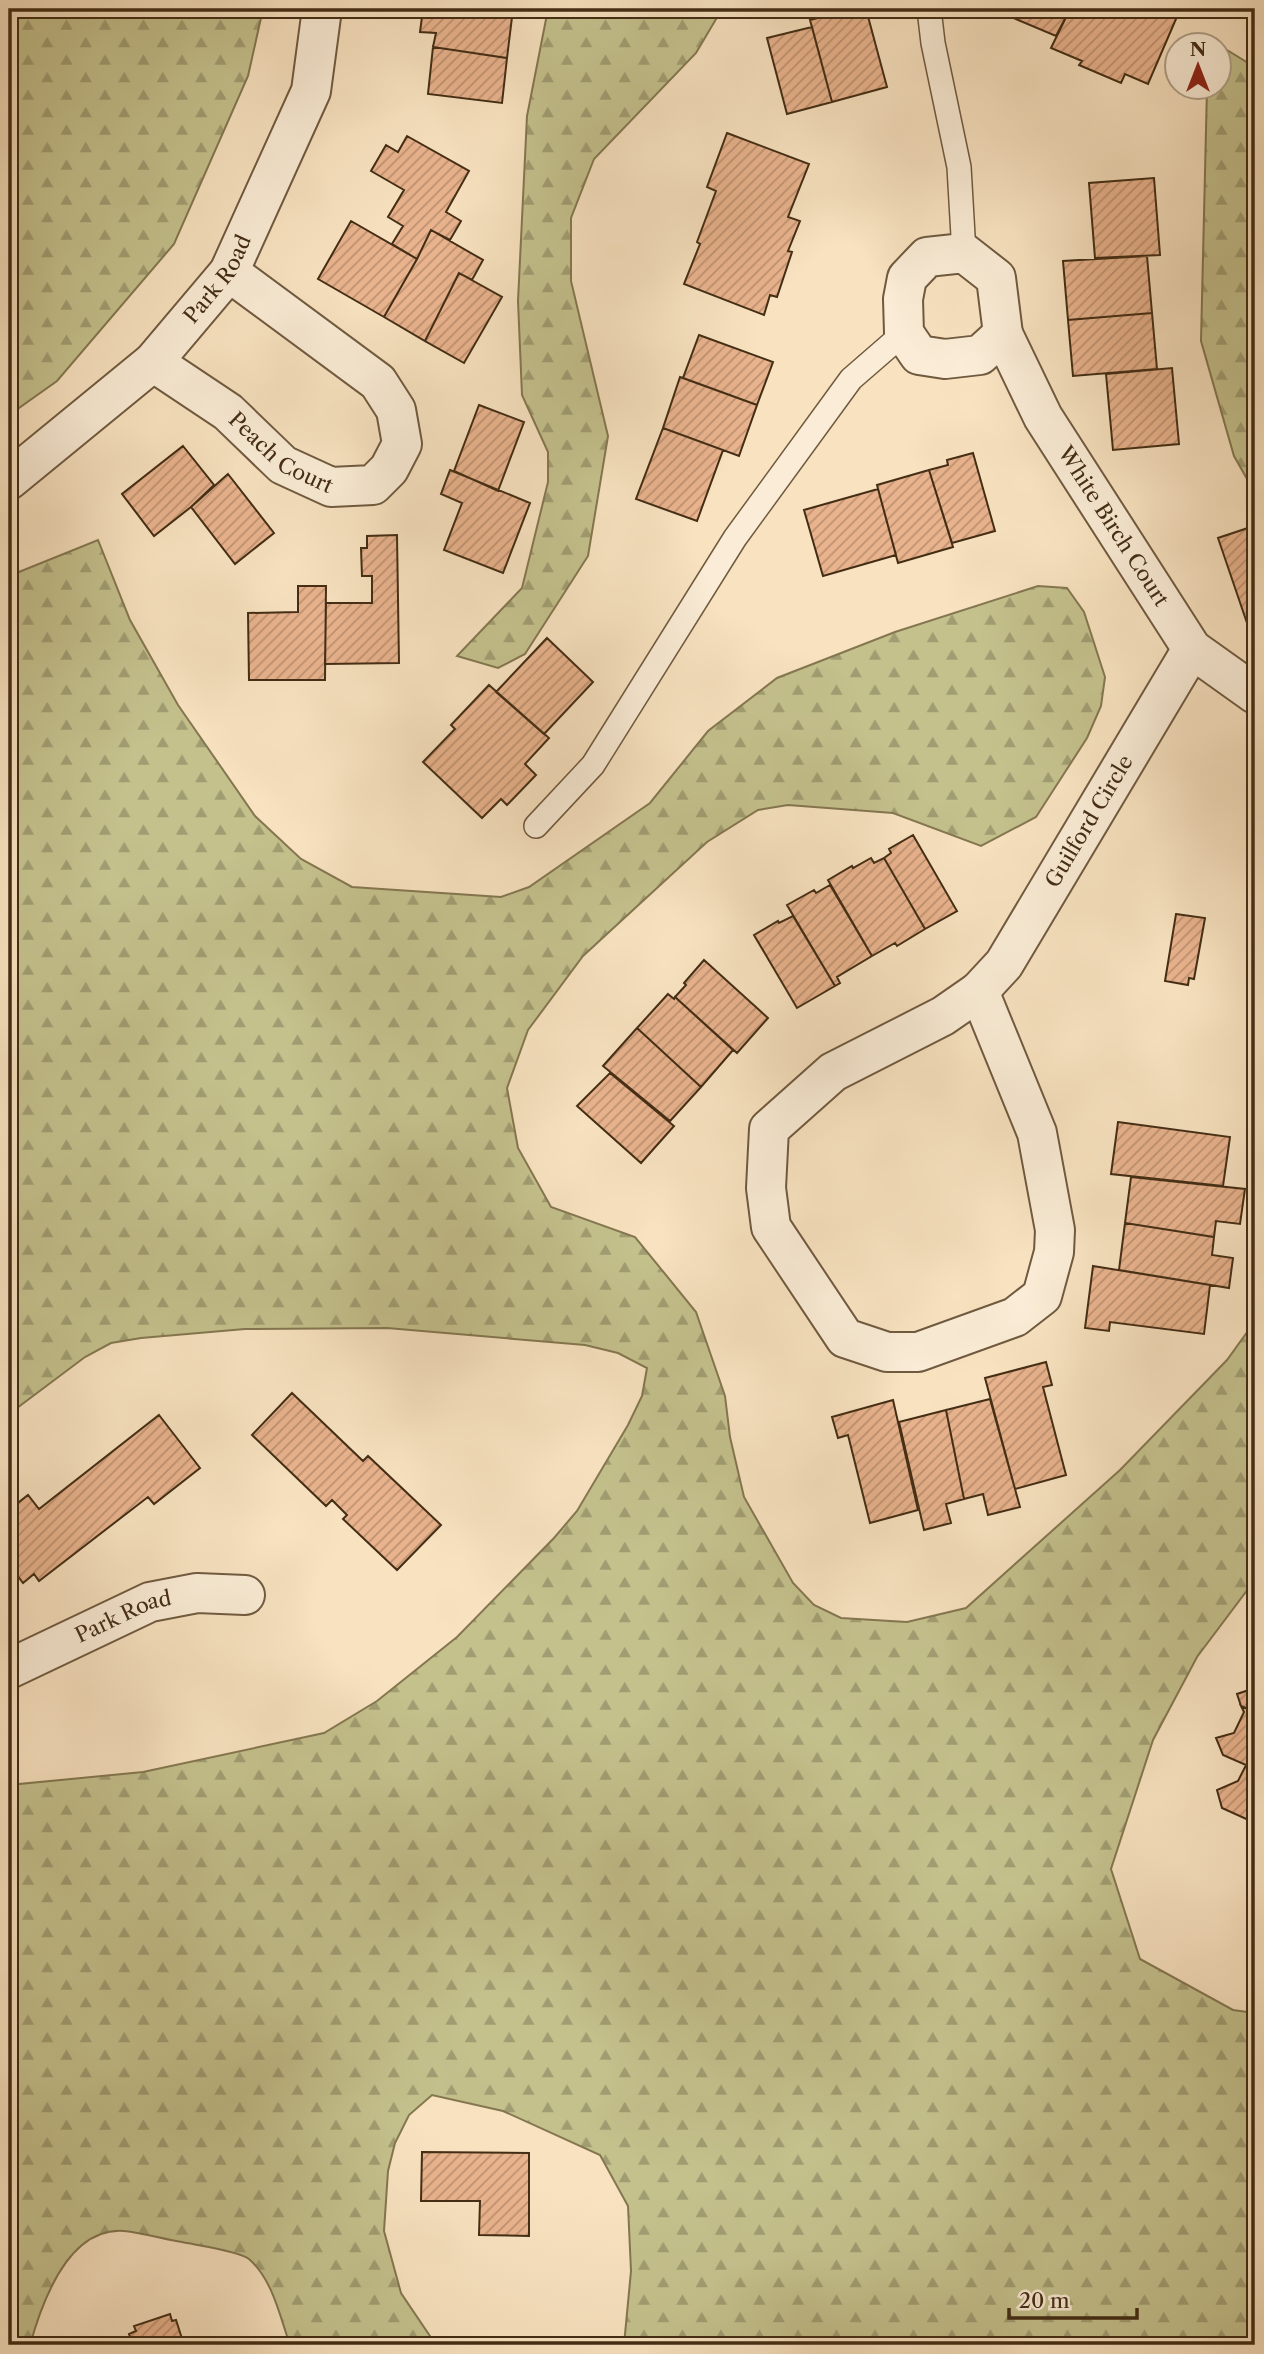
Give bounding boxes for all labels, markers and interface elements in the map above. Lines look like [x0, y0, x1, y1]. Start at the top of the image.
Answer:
north arrow [1162, 32, 1232, 102]
text: N [1190, 38, 1206, 61]
street label: Park Road [178, 231, 256, 328]
street label: Peach Court [224, 407, 338, 498]
street label: White Birch Court [1052, 440, 1175, 611]
street label: Guilford Circle [1040, 750, 1138, 892]
street label: Park Road [71, 1585, 173, 1648]
scale bar [1009, 2277, 1136, 2321]
text: 20 m [1019, 2288, 1070, 2313]

